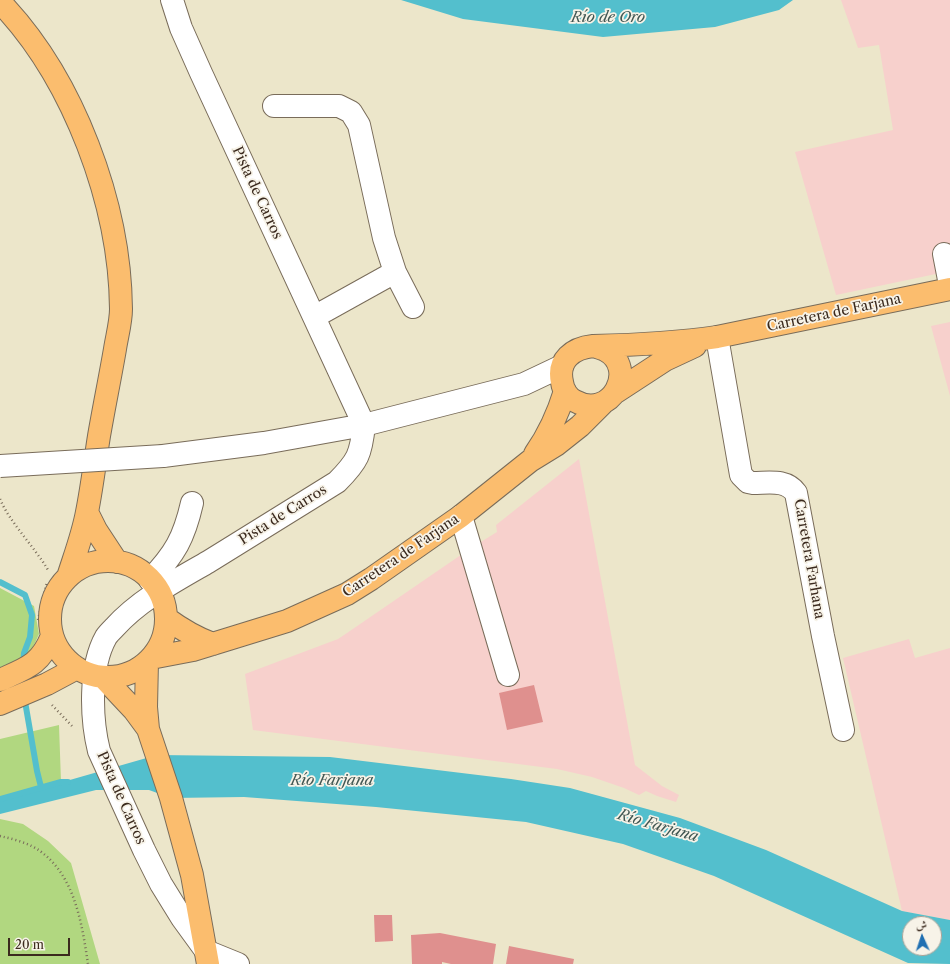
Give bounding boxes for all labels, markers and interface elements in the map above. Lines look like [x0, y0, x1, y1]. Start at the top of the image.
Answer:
water label: Río de Oro [571, 9, 645, 27]
street label: Pista de Carros [228, 144, 286, 242]
street label: Carretera de Farjana [765, 291, 903, 335]
street label: Pista de Carros [236, 481, 330, 549]
street label: Carretera Farhana [790, 498, 828, 620]
street label: Carretera de Farjana [340, 511, 462, 601]
street label: Pista de Carros [93, 749, 149, 847]
water label: Río Farjana [291, 772, 373, 790]
water label: Río Farjana [616, 806, 700, 846]
north arrow [902, 916, 942, 956]
text: ش [916, 918, 927, 932]
scale bar [10, 930, 72, 956]
text: 20 m [15, 937, 44, 952]

